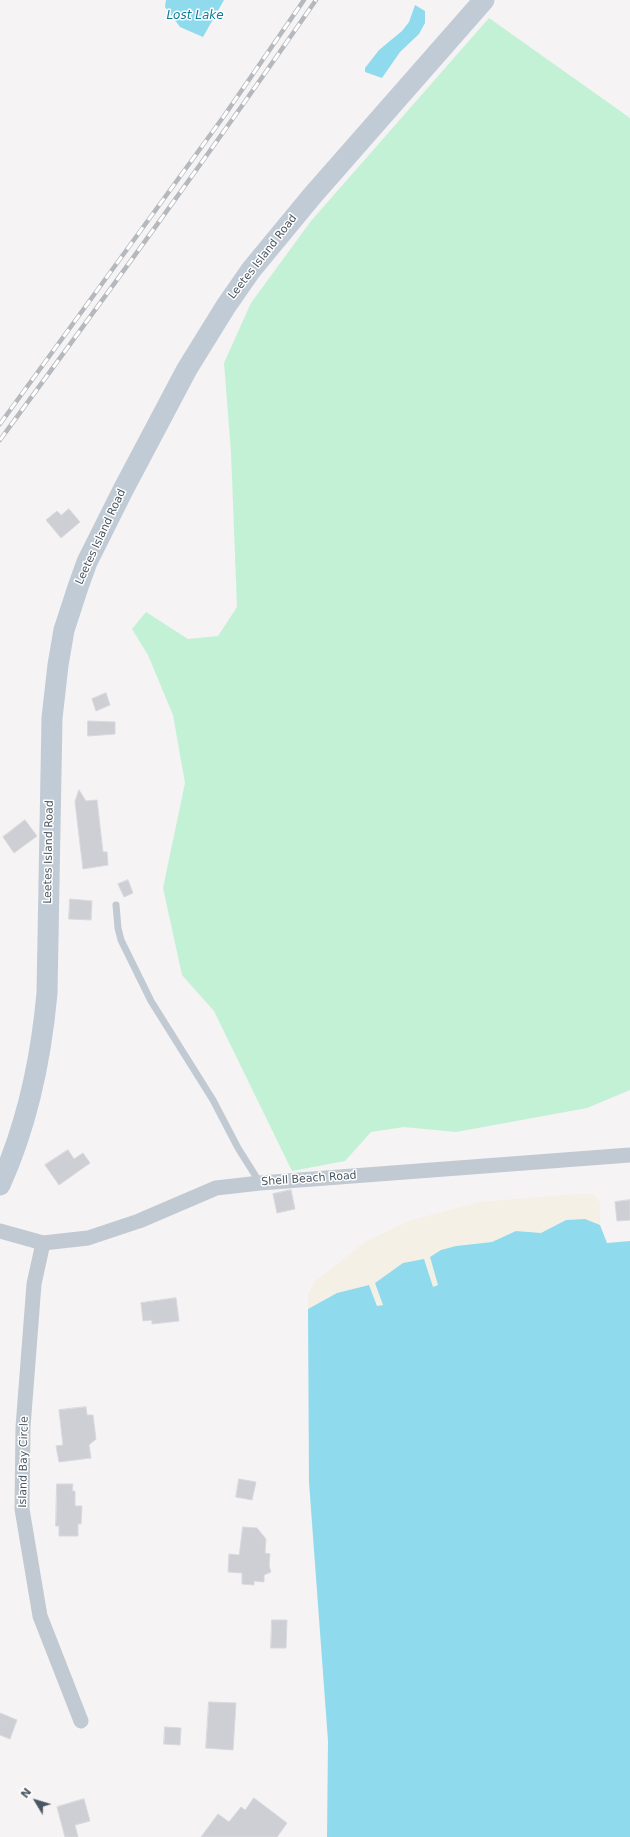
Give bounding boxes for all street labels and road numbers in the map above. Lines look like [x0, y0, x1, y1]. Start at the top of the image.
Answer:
street label: Leetes Island Road [226, 212, 300, 302]
street label: Leetes Island Road [73, 487, 129, 587]
street label: Leetes Island Road [41, 800, 57, 904]
street label: Shell Beach Road [261, 1169, 357, 1189]
street label: Island Bay Circle [17, 1416, 31, 1508]

